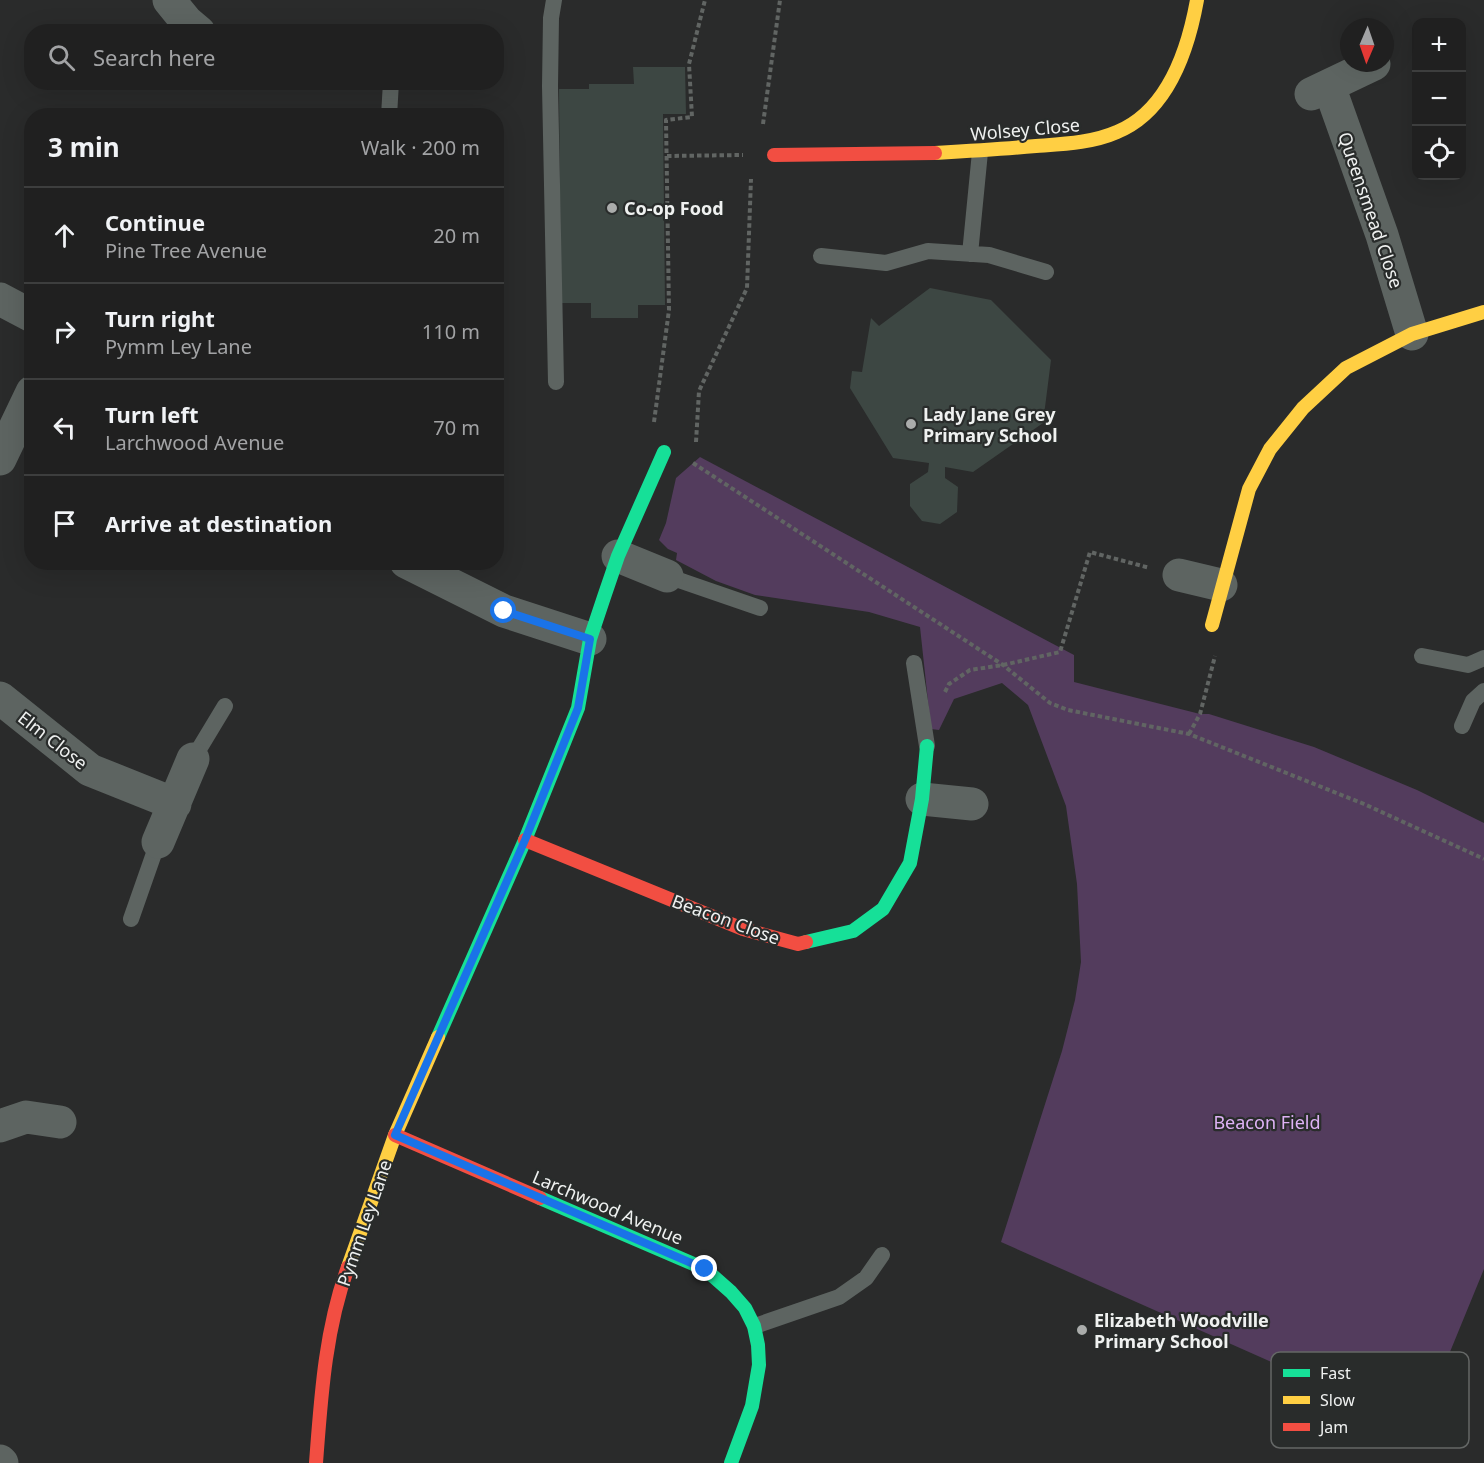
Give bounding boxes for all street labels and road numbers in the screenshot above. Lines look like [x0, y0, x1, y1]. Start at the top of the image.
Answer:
street label: Wolsey Close [969, 112, 1081, 146]
street label: Queensmead Close [1333, 129, 1409, 291]
street label: Elm Close [13, 705, 93, 775]
street label: Beacon Close [669, 888, 783, 950]
street label: Pymm Ley Lane [331, 1157, 397, 1289]
street label: Larchwood Avenue [529, 1164, 687, 1250]

